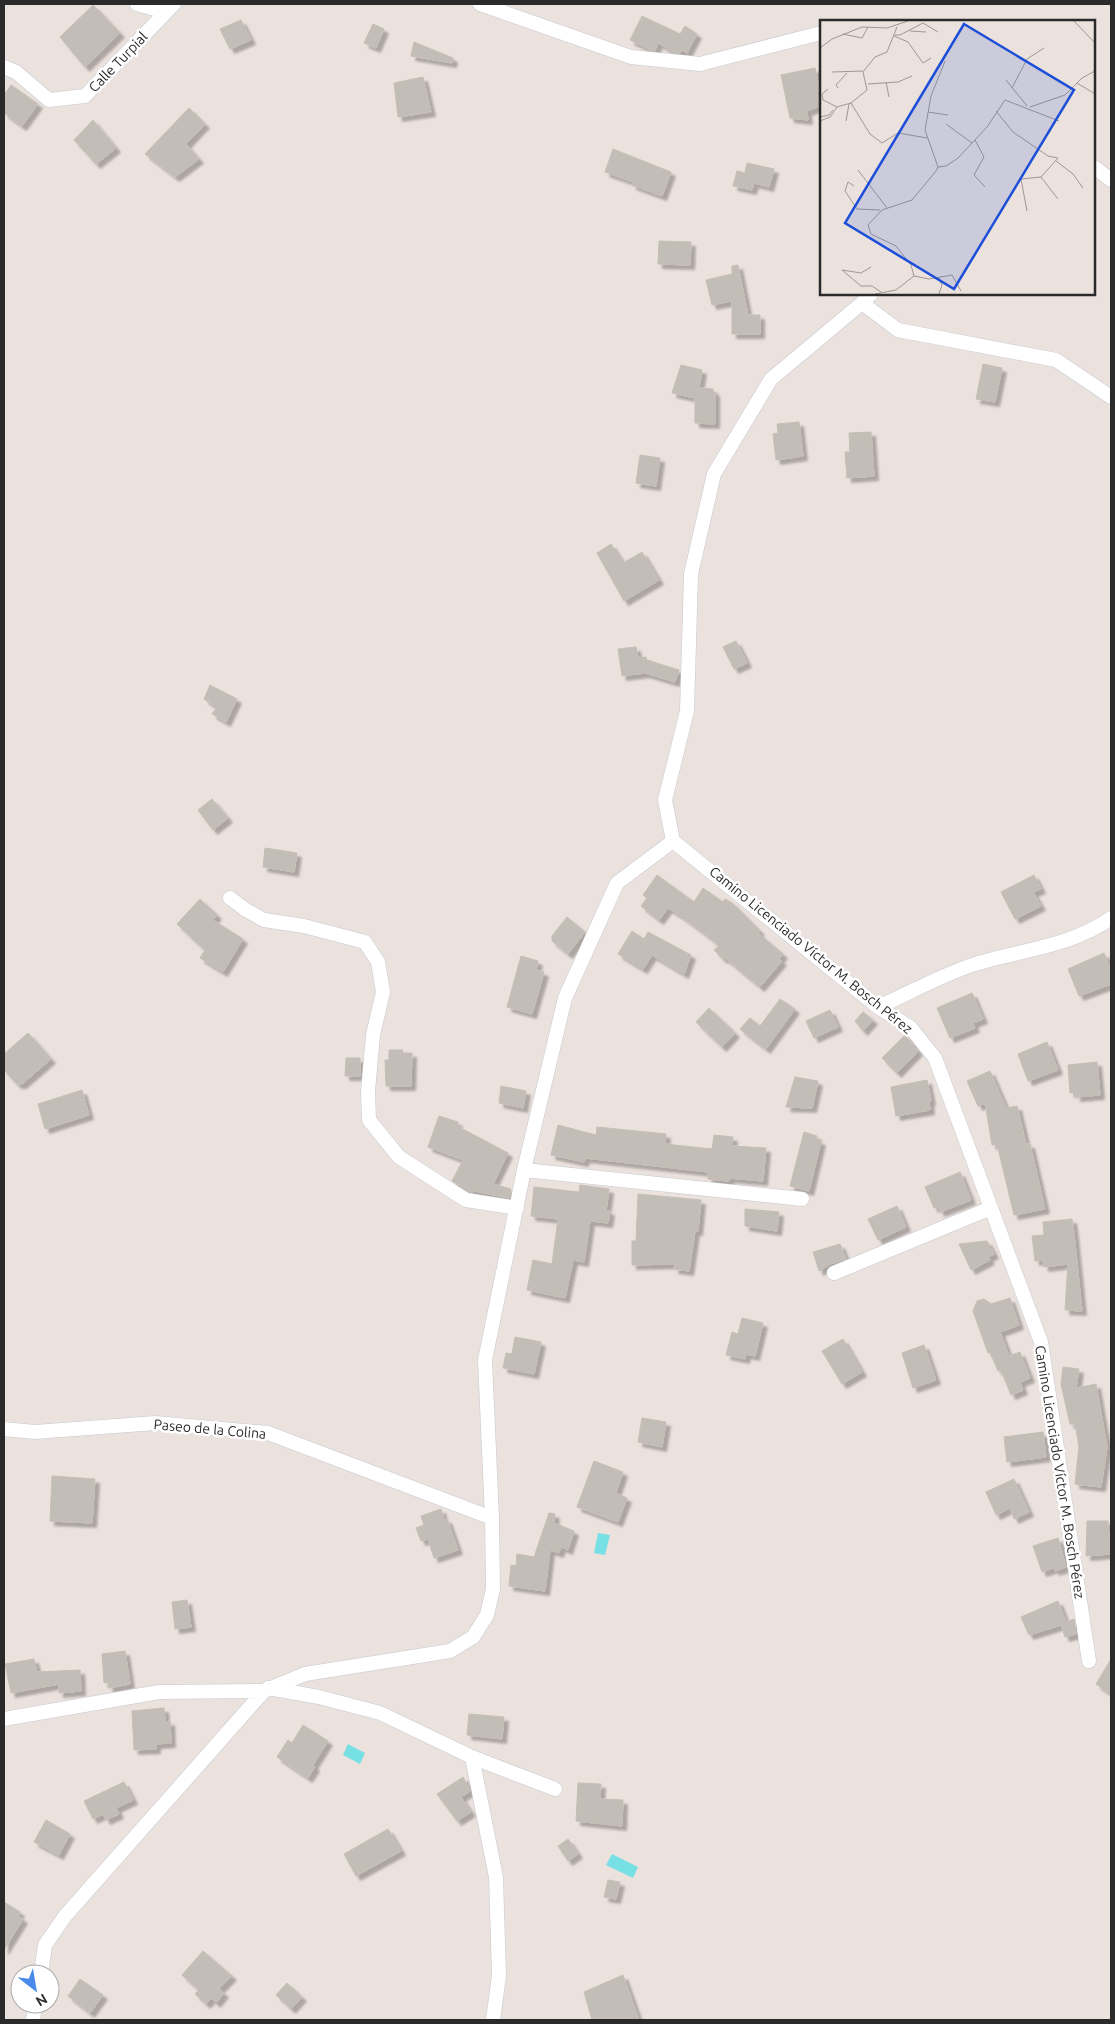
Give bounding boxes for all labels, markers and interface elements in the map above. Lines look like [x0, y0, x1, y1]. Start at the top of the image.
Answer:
inset map [820, 20, 1095, 295]
street label: Calle Turpial [85, 28, 151, 95]
street label: Camino Licenciado Víctor M. Bosch Pérez [706, 863, 916, 1037]
street label: Camino Licenciado Víctor M. Bosch Pérez [1032, 1344, 1088, 1600]
street label: Paseo de la Colina [153, 1416, 267, 1442]
north arrow [10, 1964, 60, 2014]
text: N [33, 1991, 50, 2010]

